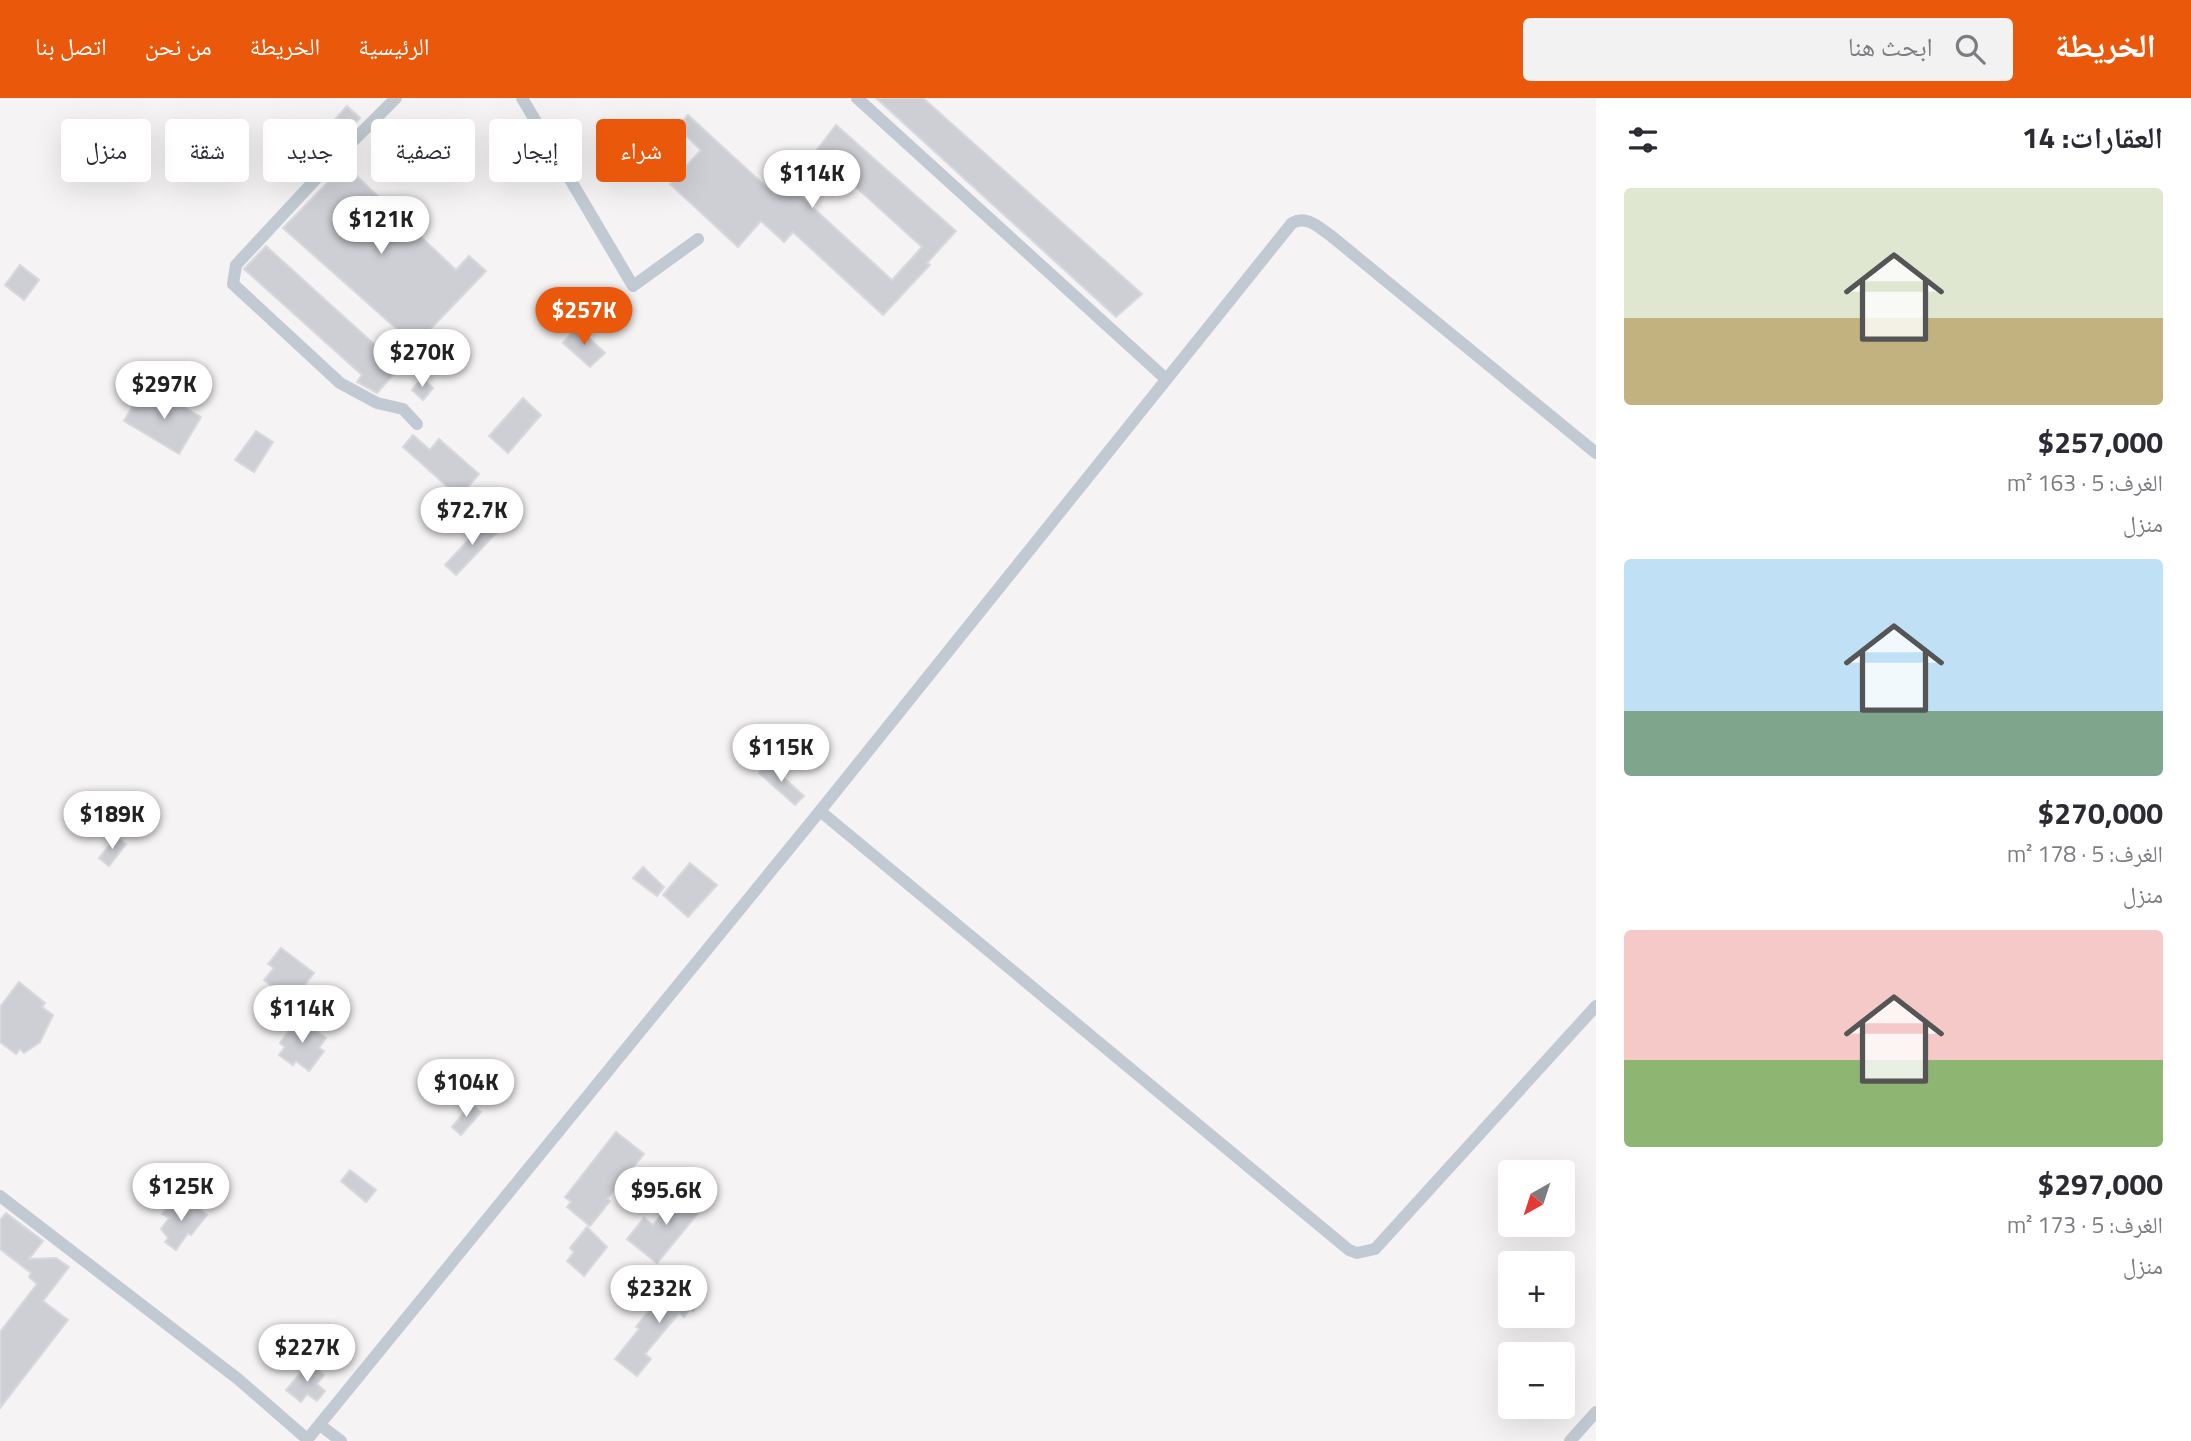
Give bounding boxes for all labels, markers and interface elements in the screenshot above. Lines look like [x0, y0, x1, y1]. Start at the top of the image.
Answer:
search box [1523, 18, 2013, 81]
text: الخريطة [2055, 20, 2156, 70]
text: ابحث هنا [1848, 27, 1933, 66]
text: اتصل بنا [35, 28, 107, 64]
text: من نحن [145, 28, 212, 64]
text: الخريطة [250, 28, 320, 64]
text: الرئيسية [358, 28, 429, 64]
icon: search [1951, 30, 1989, 68]
text: العقارات: 14 [2022, 114, 2163, 160]
chip: منزل [61, 119, 151, 182]
chip: شقة [165, 119, 249, 182]
chip: جديد [263, 119, 357, 182]
chip: تصفية [371, 119, 475, 182]
chip: إيجار [489, 119, 582, 182]
chip: شراء [596, 119, 686, 182]
icon: filters [1624, 121, 1662, 159]
pin: $114K [763, 150, 861, 210]
text: $114K [779, 155, 845, 190]
pin: $121K [332, 197, 430, 256]
text: $121K [348, 201, 414, 236]
icon: home [1831, 234, 1957, 360]
pin: $257K [535, 288, 633, 347]
text: $257K [551, 292, 617, 327]
pin: $270K [373, 330, 471, 389]
text: $270K [389, 334, 455, 369]
pin: $297K [115, 362, 213, 421]
text: $297K [131, 366, 197, 401]
text: $257,000 [2038, 419, 2163, 465]
text: الغرف: 5 · 163 m² [2007, 465, 2163, 500]
pin: $72.7K [415, 488, 529, 547]
text: $72.7K [436, 492, 508, 527]
text: منزل [2123, 506, 2163, 541]
icon: home [1831, 605, 1957, 731]
pin: $115K [732, 724, 830, 784]
text: $115K [748, 729, 814, 764]
text: $270,000 [2038, 790, 2163, 836]
pin: $189K [63, 792, 161, 851]
text: $189K [79, 796, 145, 831]
text: الغرف: 5 · 178 m² [2007, 836, 2163, 871]
text: منزل [2123, 877, 2163, 912]
icon: home [1831, 976, 1957, 1102]
pin: $114K [253, 986, 351, 1045]
text: $114K [269, 990, 335, 1025]
pin: $104K [417, 1060, 515, 1119]
text: $104K [433, 1064, 499, 1099]
north arrow [1498, 1160, 1575, 1237]
map controls [1498, 1160, 1575, 1419]
text: $297,000 [2038, 1161, 2163, 1207]
pin: $125K [132, 1164, 230, 1223]
text: $125K [148, 1168, 214, 1203]
pin: $95.6K [609, 1168, 723, 1227]
text: $95.6K [630, 1172, 702, 1207]
text: الغرف: 5 · 173 m² [2007, 1207, 2163, 1242]
text: منزل [2123, 1248, 2163, 1283]
button: + [1498, 1251, 1575, 1328]
pin: $232K [610, 1266, 708, 1325]
text: $232K [626, 1270, 692, 1305]
pin: $227K [258, 1324, 356, 1384]
text: $227K [274, 1329, 340, 1364]
button: − [1498, 1342, 1575, 1419]

